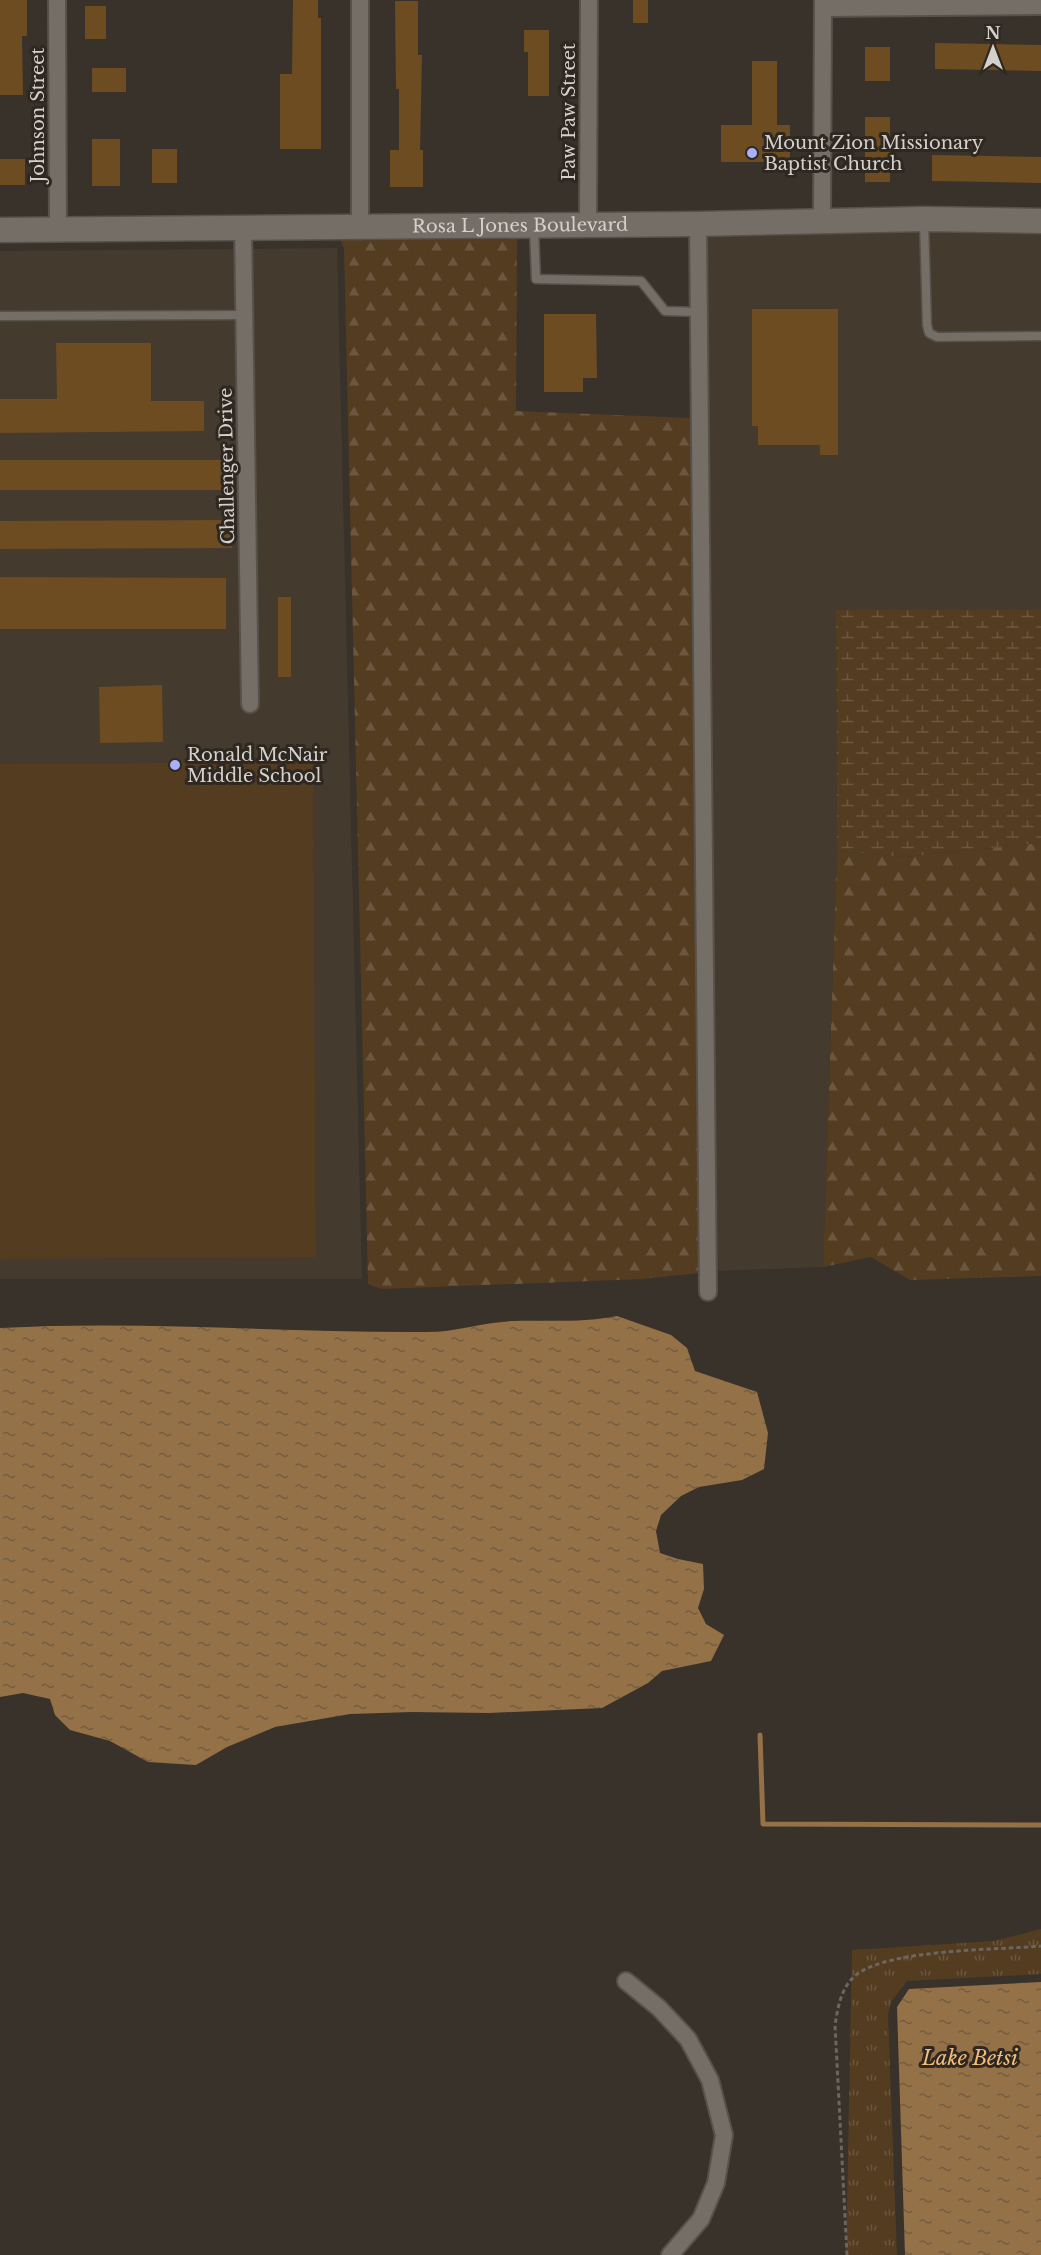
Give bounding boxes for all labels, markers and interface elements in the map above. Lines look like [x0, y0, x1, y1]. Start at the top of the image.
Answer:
north arrow [963, 18, 1023, 78]
text: N [985, 23, 1001, 43]
street label: Paw Paw Street [558, 43, 580, 181]
street label: Johnson Street [27, 47, 49, 184]
place label: Mount Zion Missionary Baptist Church [764, 132, 984, 175]
marker: Mount Zion Missionary Baptist Church [745, 146, 759, 160]
street label: Rosa L Jones Boulevard [412, 214, 628, 237]
street label: Challenger Drive [215, 387, 239, 545]
place label: Ronald McNair Middle School [187, 744, 328, 787]
marker: Ronald McNair Middle School [168, 758, 182, 772]
water label: Lake Betsi [921, 2046, 1018, 2070]

